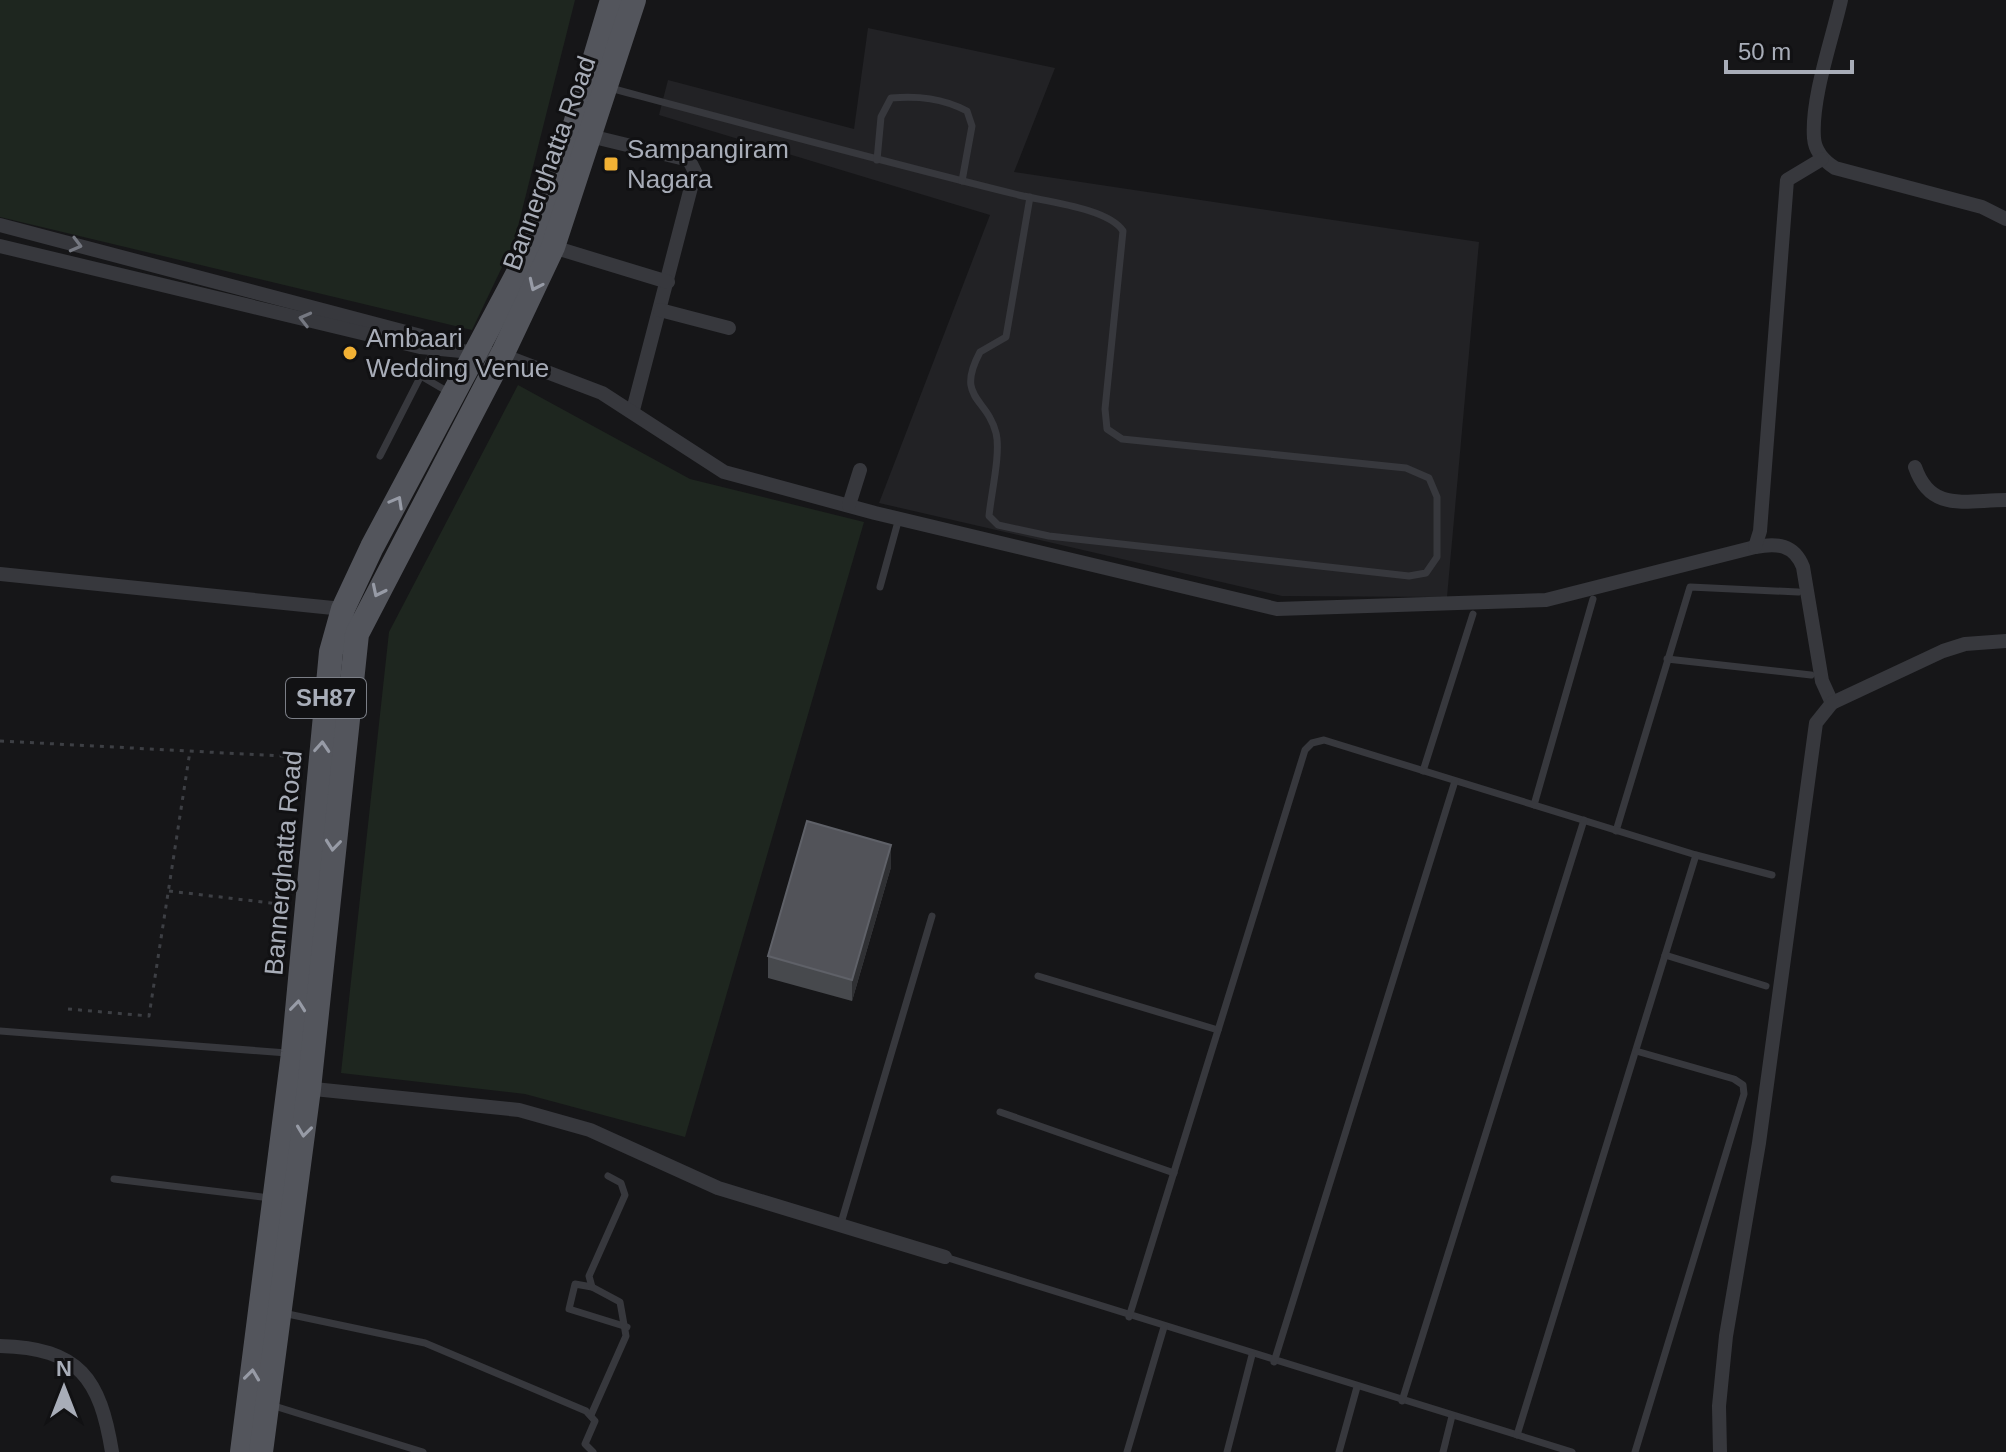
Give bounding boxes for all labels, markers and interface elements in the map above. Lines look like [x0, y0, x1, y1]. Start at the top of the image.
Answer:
scale bar [1726, 24, 1852, 74]
text: 50 m [1738, 38, 1791, 65]
street label: Bannerghatta Road [496, 52, 602, 274]
place label: Sampangiram Nagara [627, 134, 789, 194]
marker: Sampangiram Nagara [602, 155, 620, 173]
one-way arrow [68, 235, 82, 252]
one-way arrow [529, 276, 545, 291]
one-way arrow [299, 311, 312, 328]
place label: Ambaari Wedding Venue [366, 323, 549, 383]
marker: Ambaari Wedding Venue [341, 344, 359, 362]
one-way arrow [387, 496, 403, 511]
one-way arrow [372, 582, 388, 597]
road number: SH87 [286, 678, 366, 718]
one-way arrow [313, 740, 330, 753]
street label: Bannerghatta Road [258, 749, 308, 977]
one-way arrow [325, 838, 342, 851]
one-way arrow [289, 999, 306, 1012]
one-way arrow [296, 1124, 313, 1138]
north arrow [24, 1348, 104, 1428]
text: N [56, 1356, 72, 1381]
one-way arrow [243, 1368, 260, 1381]

